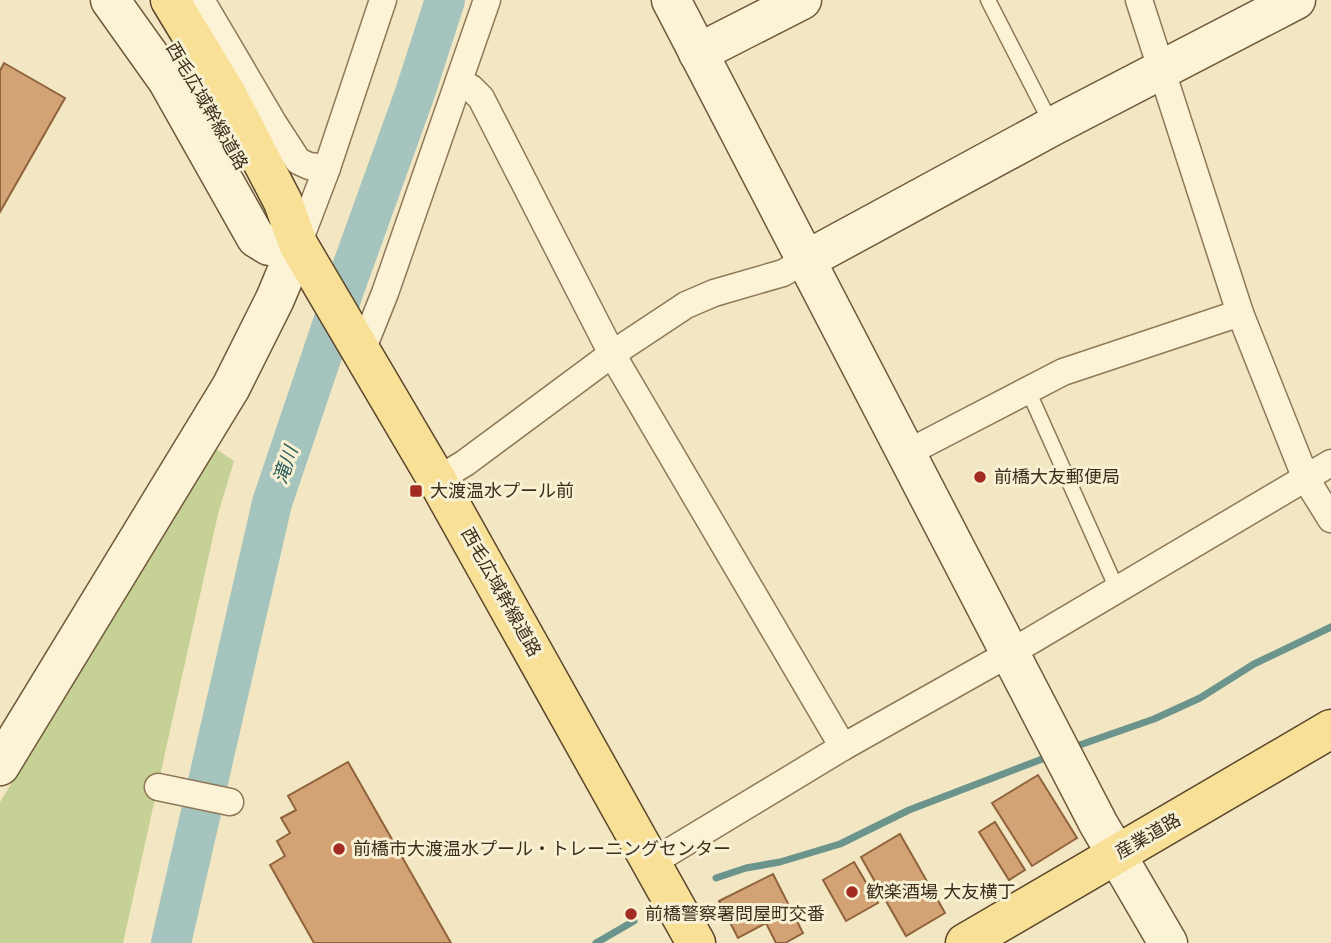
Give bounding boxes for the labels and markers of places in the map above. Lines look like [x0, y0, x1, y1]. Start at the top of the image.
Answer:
place label: 前橋大友郵便局 [994, 466, 1120, 488]
marker: 前橋大友郵便局 [972, 469, 988, 485]
place label: 大渡温水プール前 [430, 480, 574, 502]
marker: 大渡温水プール前 [408, 483, 424, 499]
place label: 前橋市大渡温水プール・トレーニングセンター [353, 838, 731, 860]
marker: 前橋市大渡温水プール・トレーニングセンター [331, 841, 347, 857]
place label: 歓楽酒場 大友横丁 [866, 881, 1015, 903]
marker: 歓楽酒場 大友横丁 [844, 884, 860, 900]
place label: 前橋警察署問屋町交番 [645, 903, 825, 925]
marker: 前橋警察署問屋町交番 [623, 906, 639, 922]

